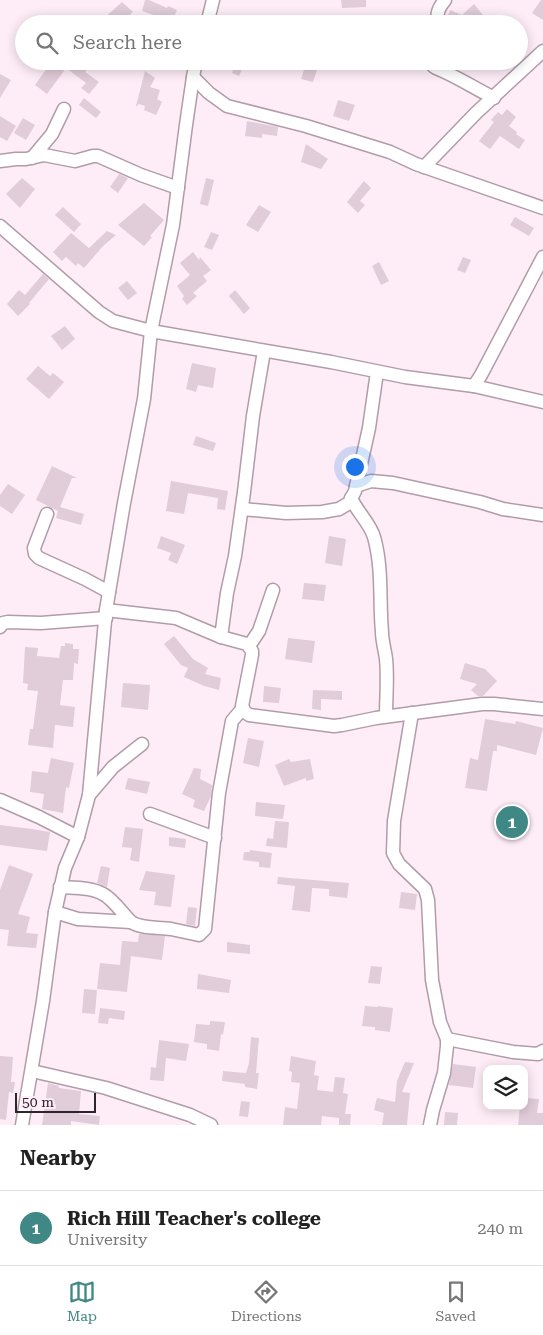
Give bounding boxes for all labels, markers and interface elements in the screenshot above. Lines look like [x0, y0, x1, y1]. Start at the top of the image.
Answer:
search box [15, 15, 528, 70]
icon: search [33, 29, 61, 57]
text: Search here [73, 31, 182, 54]
your location [342, 454, 368, 480]
pin: 1 [496, 803, 528, 841]
map controls [483, 1065, 528, 1110]
button: layers [483, 1065, 528, 1110]
scale bar [15, 1090, 96, 1113]
text: 50 m [22, 1094, 54, 1110]
text: Nearby [20, 1146, 96, 1170]
text: Rich Hill Teacher's college [67, 1207, 321, 1230]
text: 1 [32, 1219, 40, 1238]
text: 240 m [477, 1219, 523, 1238]
text: University [67, 1230, 148, 1249]
tab: Map [67, 1278, 97, 1324]
tab: Directions [231, 1278, 301, 1324]
tab: Saved [435, 1278, 476, 1324]

